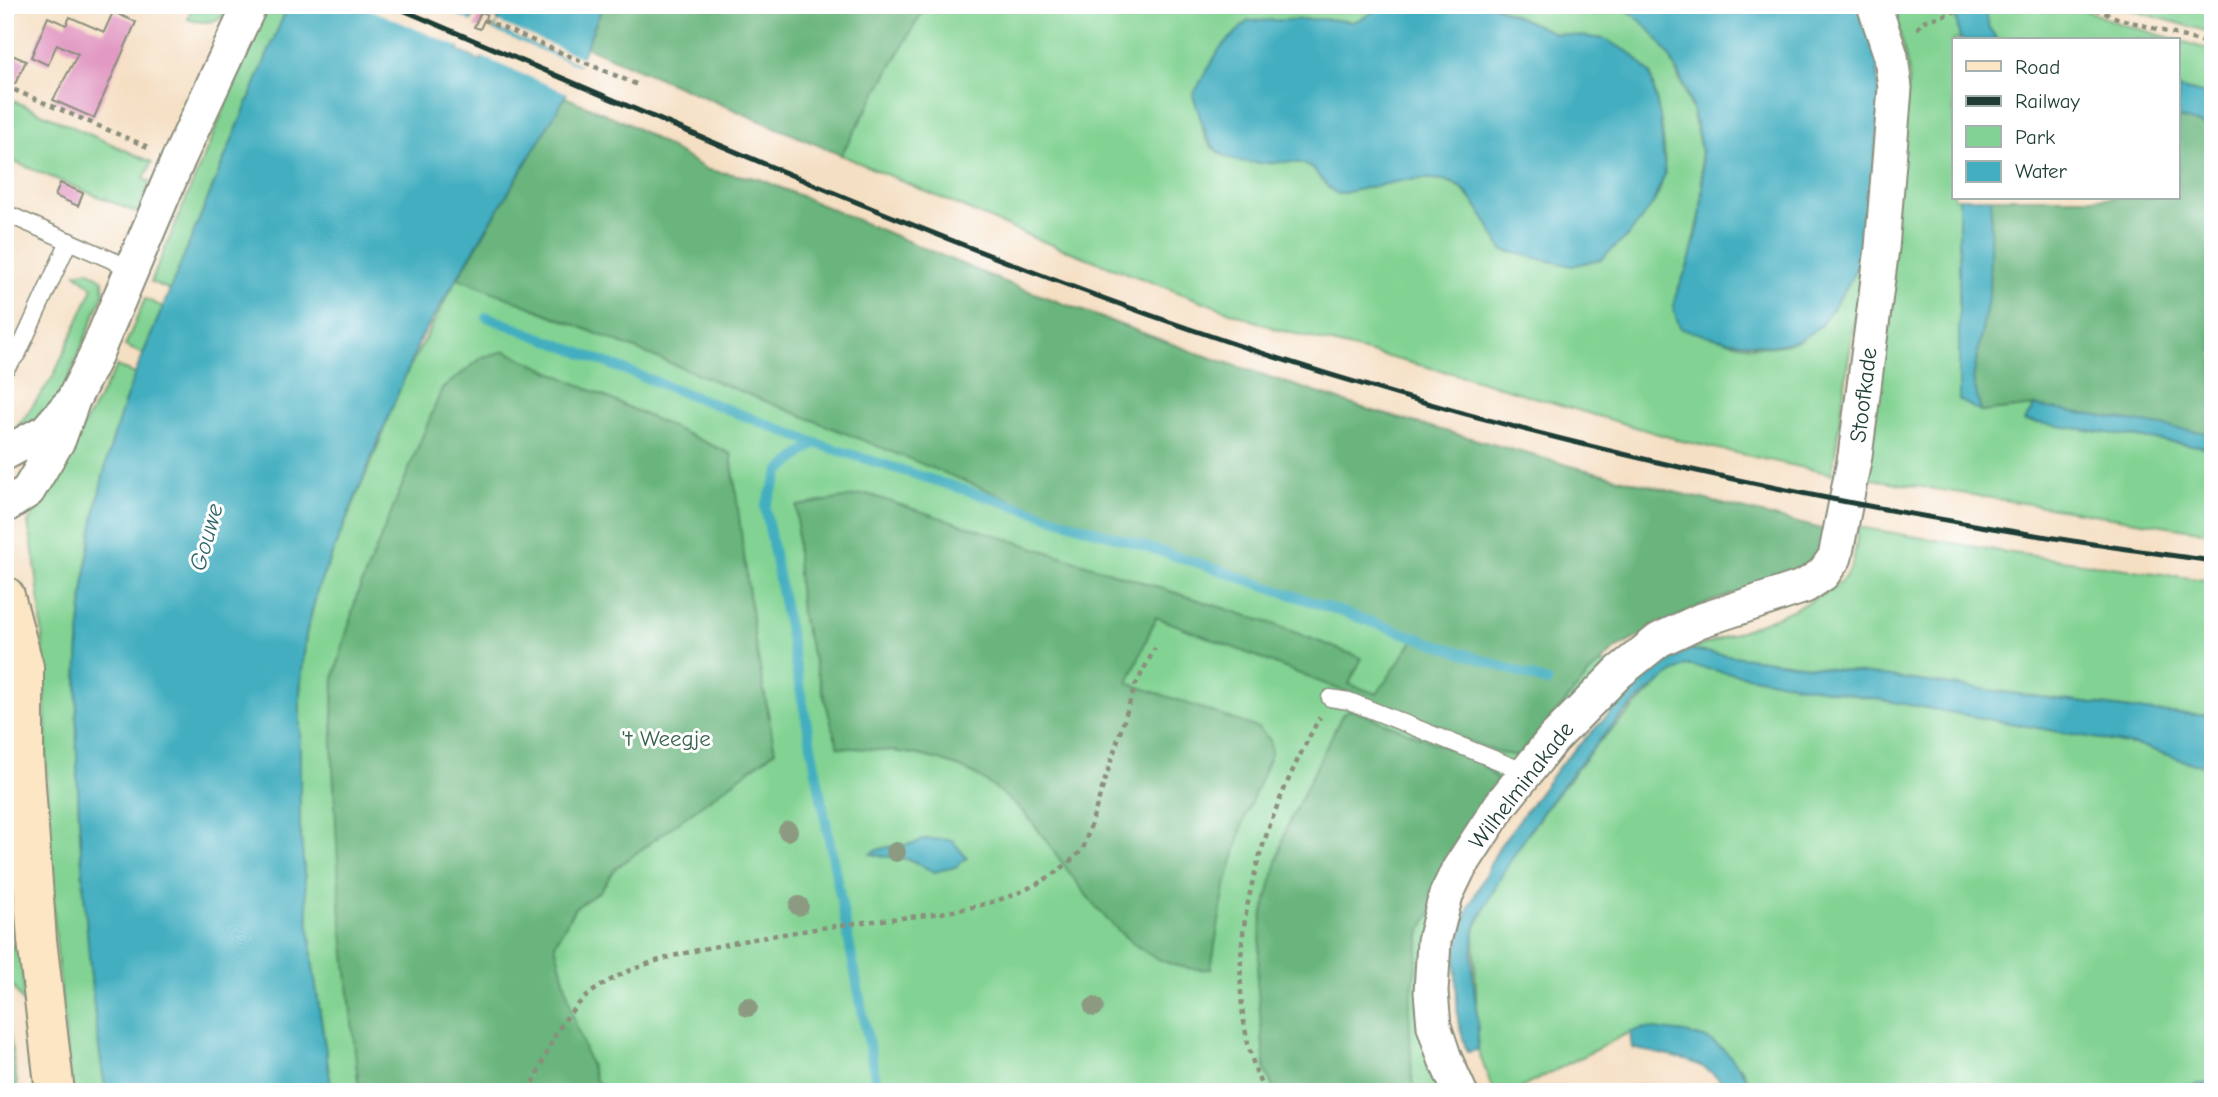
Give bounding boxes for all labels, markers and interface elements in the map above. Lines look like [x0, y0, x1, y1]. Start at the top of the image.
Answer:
legend [1952, 38, 2180, 200]
text: Road [2015, 55, 2060, 79]
text: Railway [2015, 89, 2080, 113]
text: Park [2015, 125, 2055, 149]
text: Water [2015, 159, 2068, 183]
street label: Stoofkade [1844, 346, 1883, 444]
water label: Gouwe [183, 500, 229, 574]
street label: Wilhelminakade [1463, 716, 1579, 854]
park label: 't Weegje [621, 725, 711, 752]

